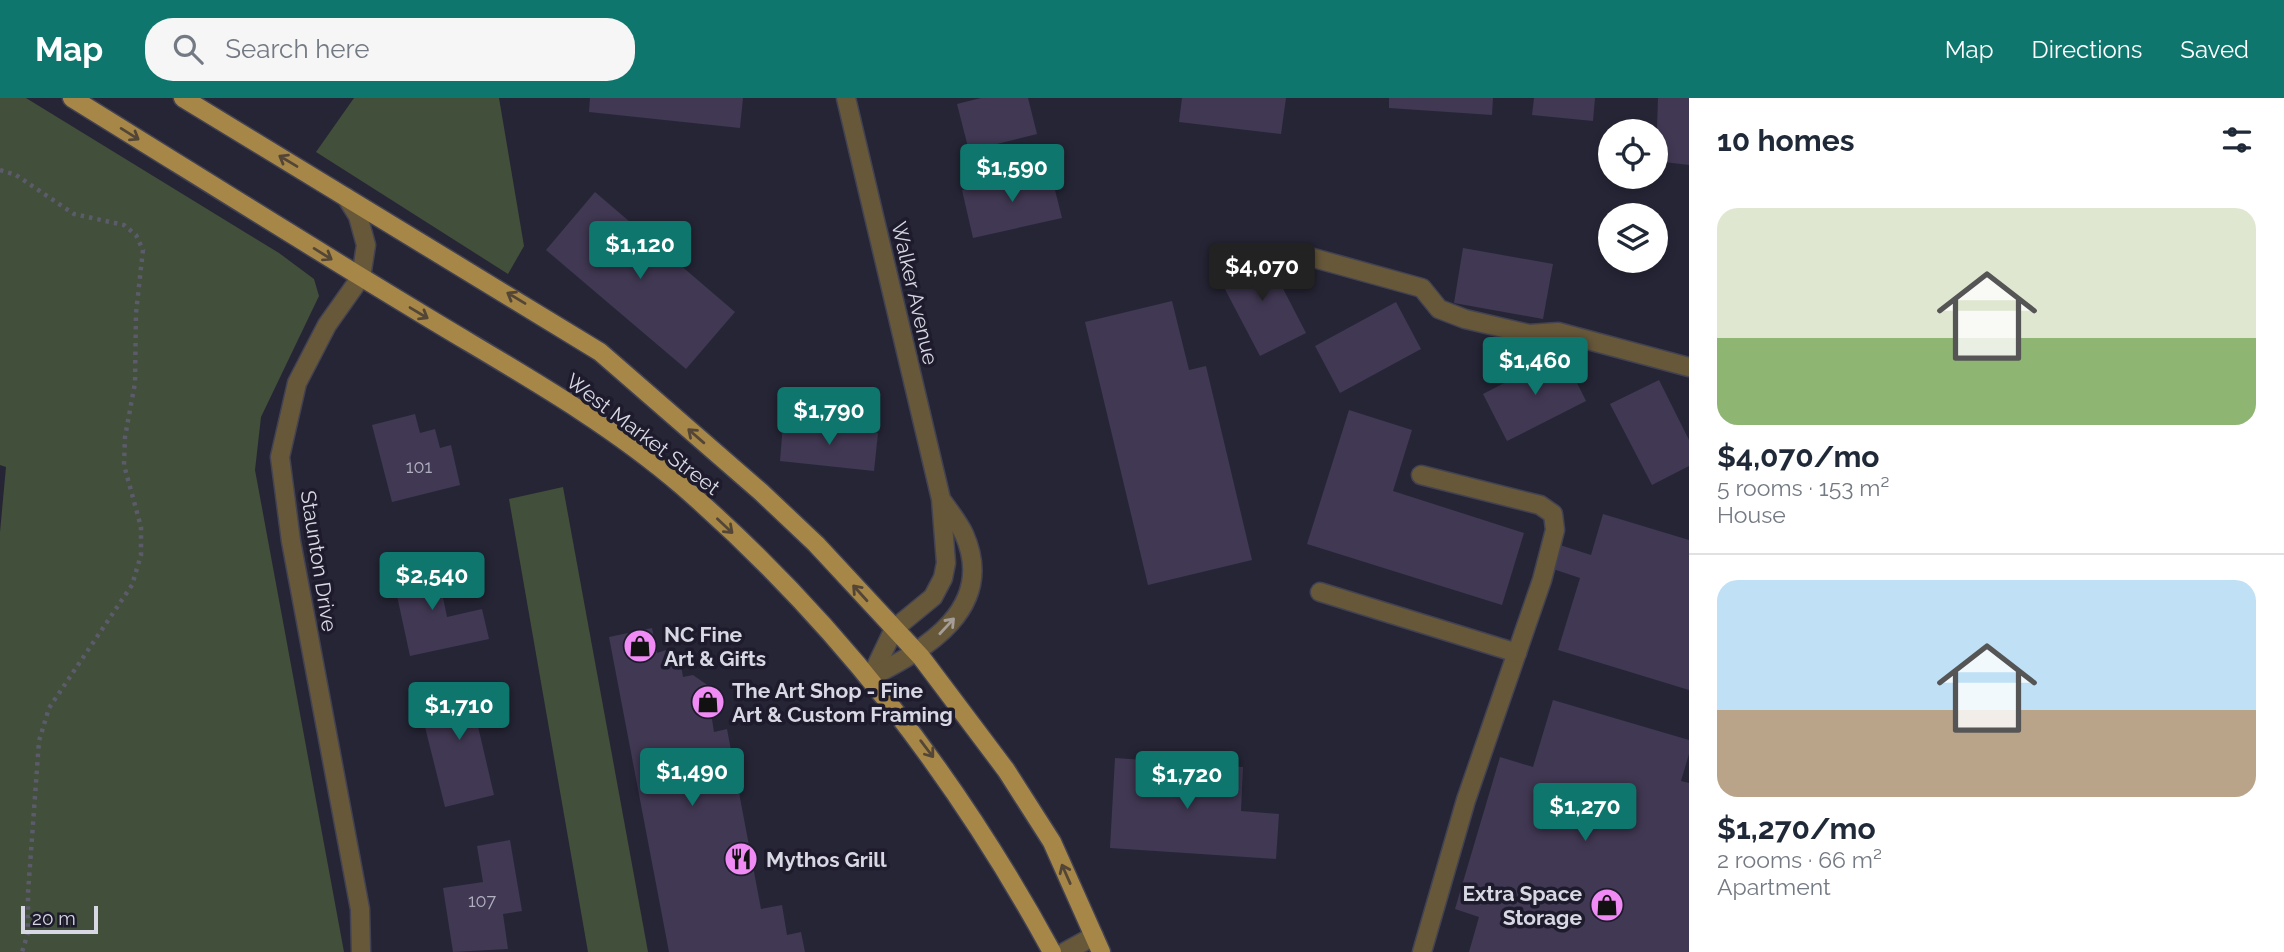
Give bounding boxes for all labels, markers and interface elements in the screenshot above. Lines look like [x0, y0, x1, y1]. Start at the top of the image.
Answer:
search box [145, 18, 635, 81]
text: Map [35, 30, 103, 69]
icon: search [169, 30, 207, 68]
text: Search here [225, 34, 370, 64]
text: Map [1945, 35, 1994, 64]
text: Directions [2032, 35, 2142, 64]
text: Saved [2180, 35, 2249, 64]
map controls [1598, 119, 1668, 273]
button: locate [1598, 119, 1668, 189]
icon: filters [2218, 121, 2256, 159]
text: 10 homes [1717, 123, 1854, 158]
one-way arrow [119, 127, 139, 141]
pin: $1,590 [955, 144, 1069, 204]
text: $1,590 [976, 153, 1048, 180]
one-way arrow [279, 154, 299, 168]
button: layers [1598, 203, 1668, 273]
street label: Walker Avenue [886, 219, 944, 367]
pin: $1,120 [583, 222, 697, 281]
text: $1,120 [605, 230, 675, 257]
pin: $4,070 [1205, 244, 1319, 303]
one-way arrow [313, 247, 333, 261]
text: $4,070 [1225, 252, 1299, 279]
icon: home [1924, 253, 2050, 379]
one-way arrow [506, 291, 526, 305]
one-way arrow [409, 306, 429, 320]
pin: $1,460 [1478, 338, 1592, 397]
text: $1,460 [1499, 346, 1571, 373]
street label: West Market Street [561, 368, 725, 500]
pin: $1,790 [772, 388, 886, 447]
text: $1,790 [793, 396, 865, 423]
one-way arrow [687, 428, 705, 444]
text: $4,070/mo [1717, 439, 1880, 474]
house number: 101 [406, 456, 433, 477]
text: 5 rooms · 153 m² [1717, 474, 1889, 501]
street label: Staunton Drive [295, 489, 343, 633]
text: House [1717, 501, 1786, 528]
one-way arrow [716, 518, 733, 535]
pin: $2,540 [375, 552, 489, 612]
text: $2,540 [396, 561, 468, 588]
one-way arrow [852, 584, 868, 602]
one-way arrow [939, 618, 956, 635]
place label: NC Fine Art & Gifts [664, 622, 766, 671]
icon: home [1924, 625, 2050, 751]
shop icon: NC Fine Art & Gifts [621, 627, 659, 665]
place label: The Art Shop - Fine Art & Custom Framing [732, 678, 953, 727]
pin: $1,710 [402, 682, 516, 742]
shop icon: The Art Shop - Fine Art & Custom Framing [689, 683, 727, 721]
text: $1,710 [424, 691, 494, 718]
one-way arrow [919, 740, 934, 758]
pin: $1,490 [635, 748, 749, 808]
pin: $1,720 [1130, 752, 1244, 811]
text: $1,490 [656, 757, 728, 784]
text: $1,720 [1152, 760, 1222, 787]
pin: $1,270 [1528, 784, 1642, 843]
text: $1,270 [1549, 792, 1621, 819]
text: $1,270/mo [1717, 811, 1876, 846]
restaurant icon: Mythos Grill [722, 840, 760, 878]
text: 2 rooms · 66 m² [1717, 846, 1882, 873]
place label: Mythos Grill [766, 847, 887, 872]
one-way arrow [1059, 864, 1072, 885]
text: Apartment [1717, 873, 1831, 900]
place label: Extra Space Storage [1463, 881, 1582, 930]
shop icon: Extra Space Storage [1588, 886, 1626, 924]
house number: 107 [468, 890, 496, 911]
scale bar [21, 903, 98, 935]
text: 20 m [32, 907, 76, 929]

